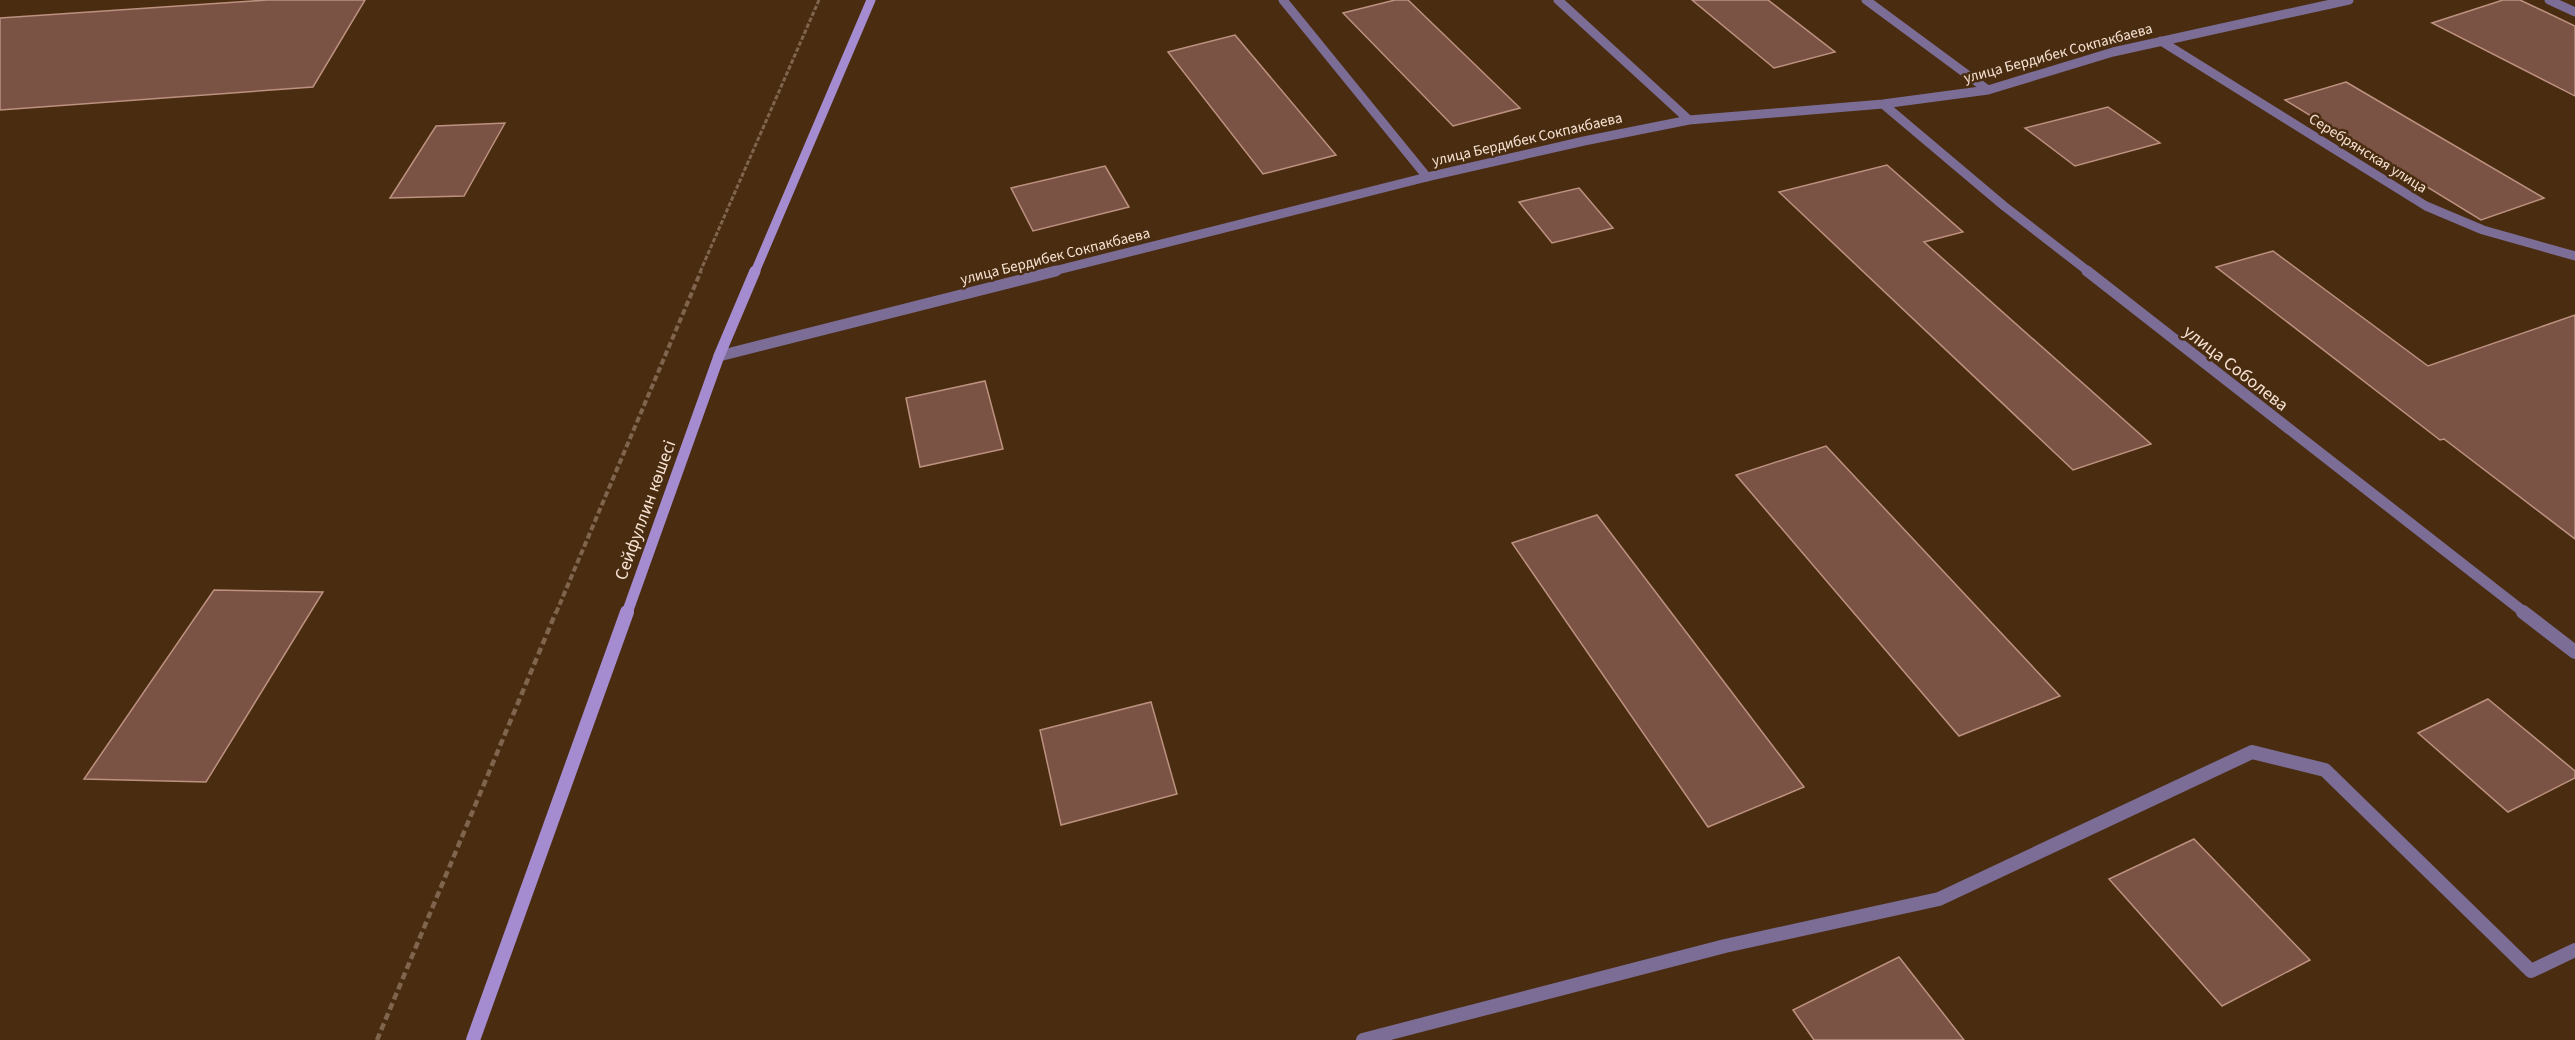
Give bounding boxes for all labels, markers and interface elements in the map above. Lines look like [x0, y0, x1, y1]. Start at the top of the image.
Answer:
street label: улица Бердибек Сокпакбаева [1961, 18, 2155, 89]
street label: улица Бердибек Сокпакбаева [1430, 107, 1624, 172]
street label: Серебрянская улица [2304, 108, 2431, 198]
street label: улица Бердибек Сокпакбаева [958, 223, 1152, 290]
street label: улица Соболева [2178, 319, 2293, 417]
street label: Сейфуллин көшесі [609, 437, 682, 584]

